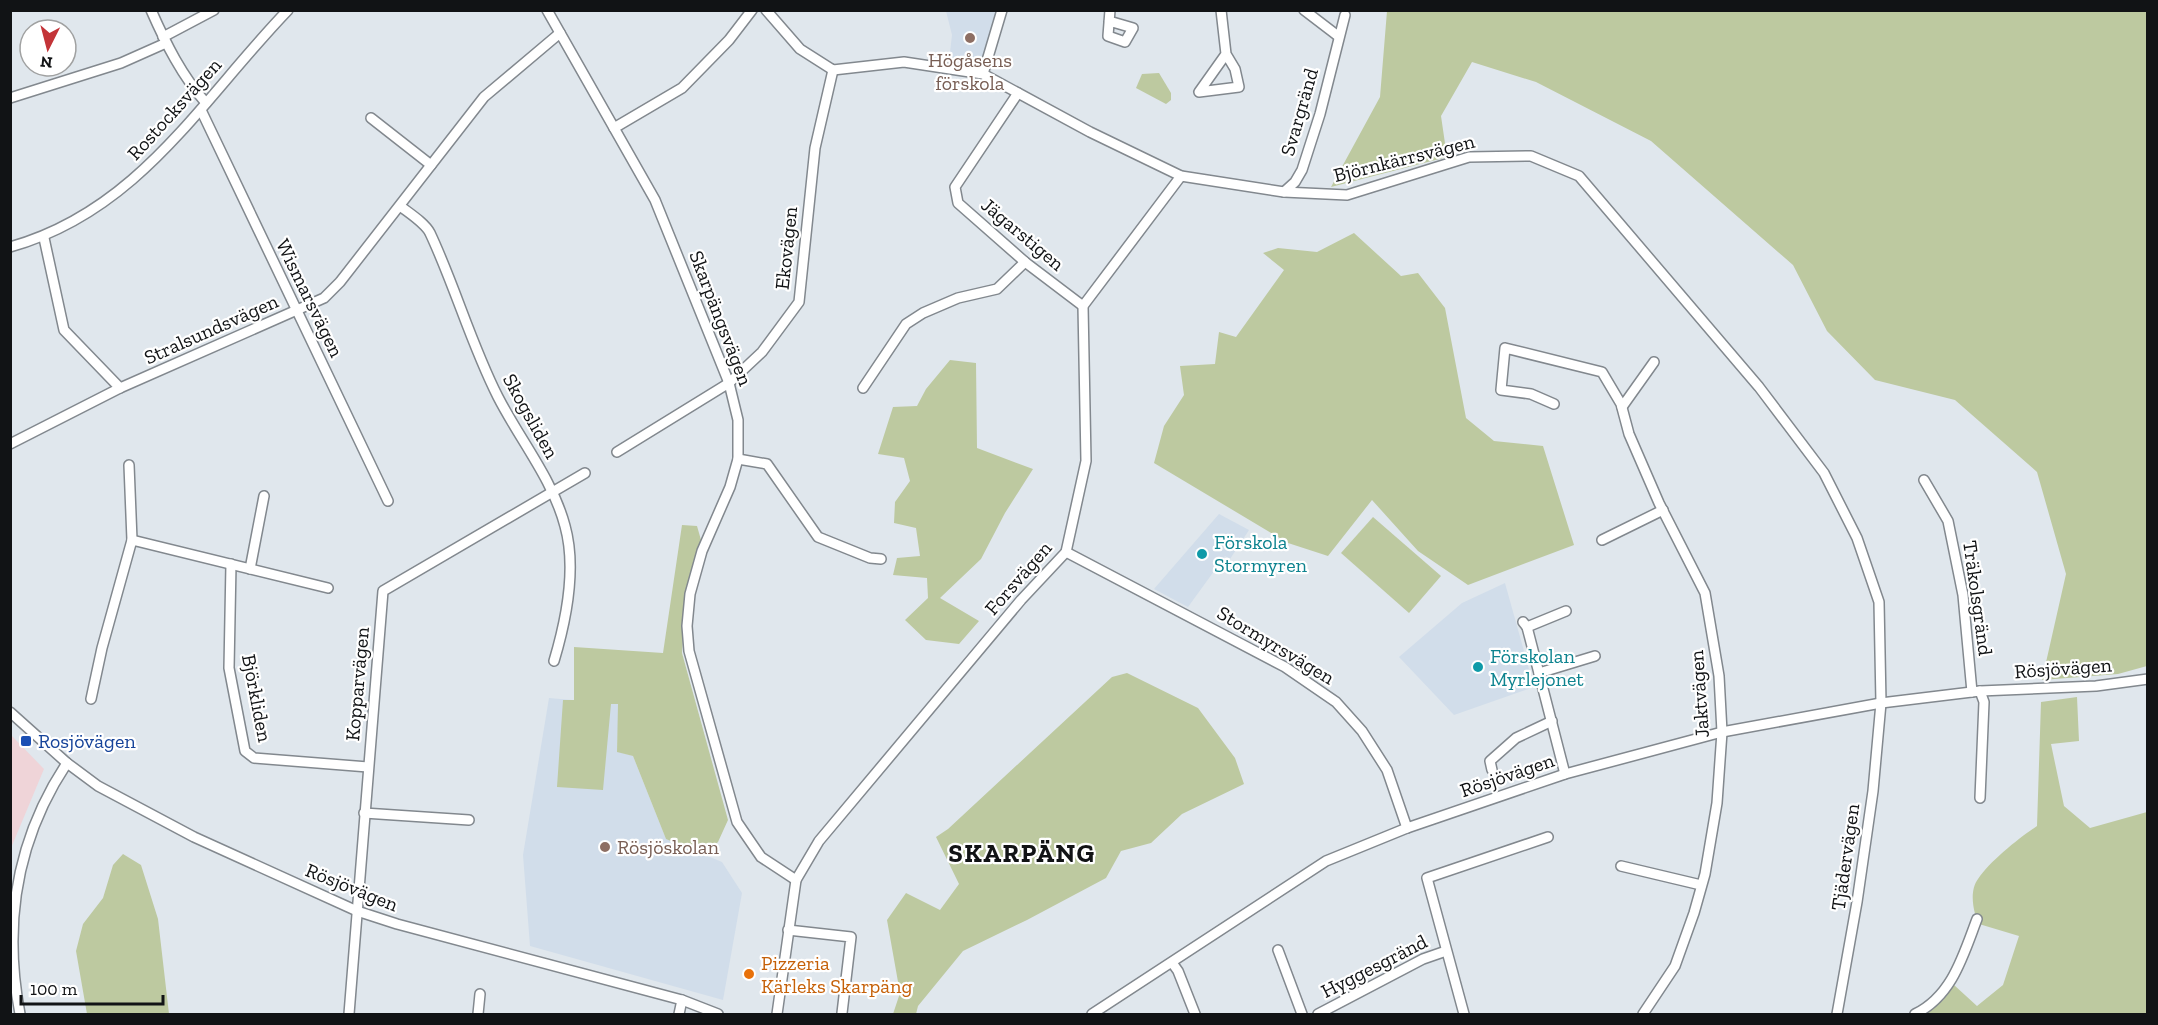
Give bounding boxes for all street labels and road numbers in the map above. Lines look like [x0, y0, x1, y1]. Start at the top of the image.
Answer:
street label: Rostocksvägen [122, 53, 226, 165]
street label: Svargränd [1275, 65, 1323, 159]
street label: Björnkärrsvägen [1331, 129, 1478, 187]
street label: Jägarstigen [977, 192, 1070, 276]
street label: Ekovägen [770, 205, 802, 291]
street label: Wismarsvägen [271, 235, 349, 361]
street label: Skarpängsvägen [684, 247, 758, 389]
street label: Stralsundsvägen [140, 288, 282, 369]
street label: Skogsliden [498, 369, 564, 463]
street label: Forsvägen [979, 536, 1057, 620]
street label: Träkolsgränd [1958, 539, 1998, 657]
street label: Stormyrsvägen [1213, 601, 1339, 690]
street label: Kopparvägen [340, 625, 374, 742]
street label: Jaktvägen [1684, 649, 1714, 739]
street label: Björkliden [237, 652, 277, 744]
street label: Rösjövägen [2013, 653, 2113, 683]
street label: Rösjövägen [1457, 748, 1558, 802]
street label: Tjädervägen [1826, 802, 1864, 912]
street label: Rösjövägen [302, 858, 402, 917]
street label: Hyggesgränd [1317, 929, 1431, 1003]

